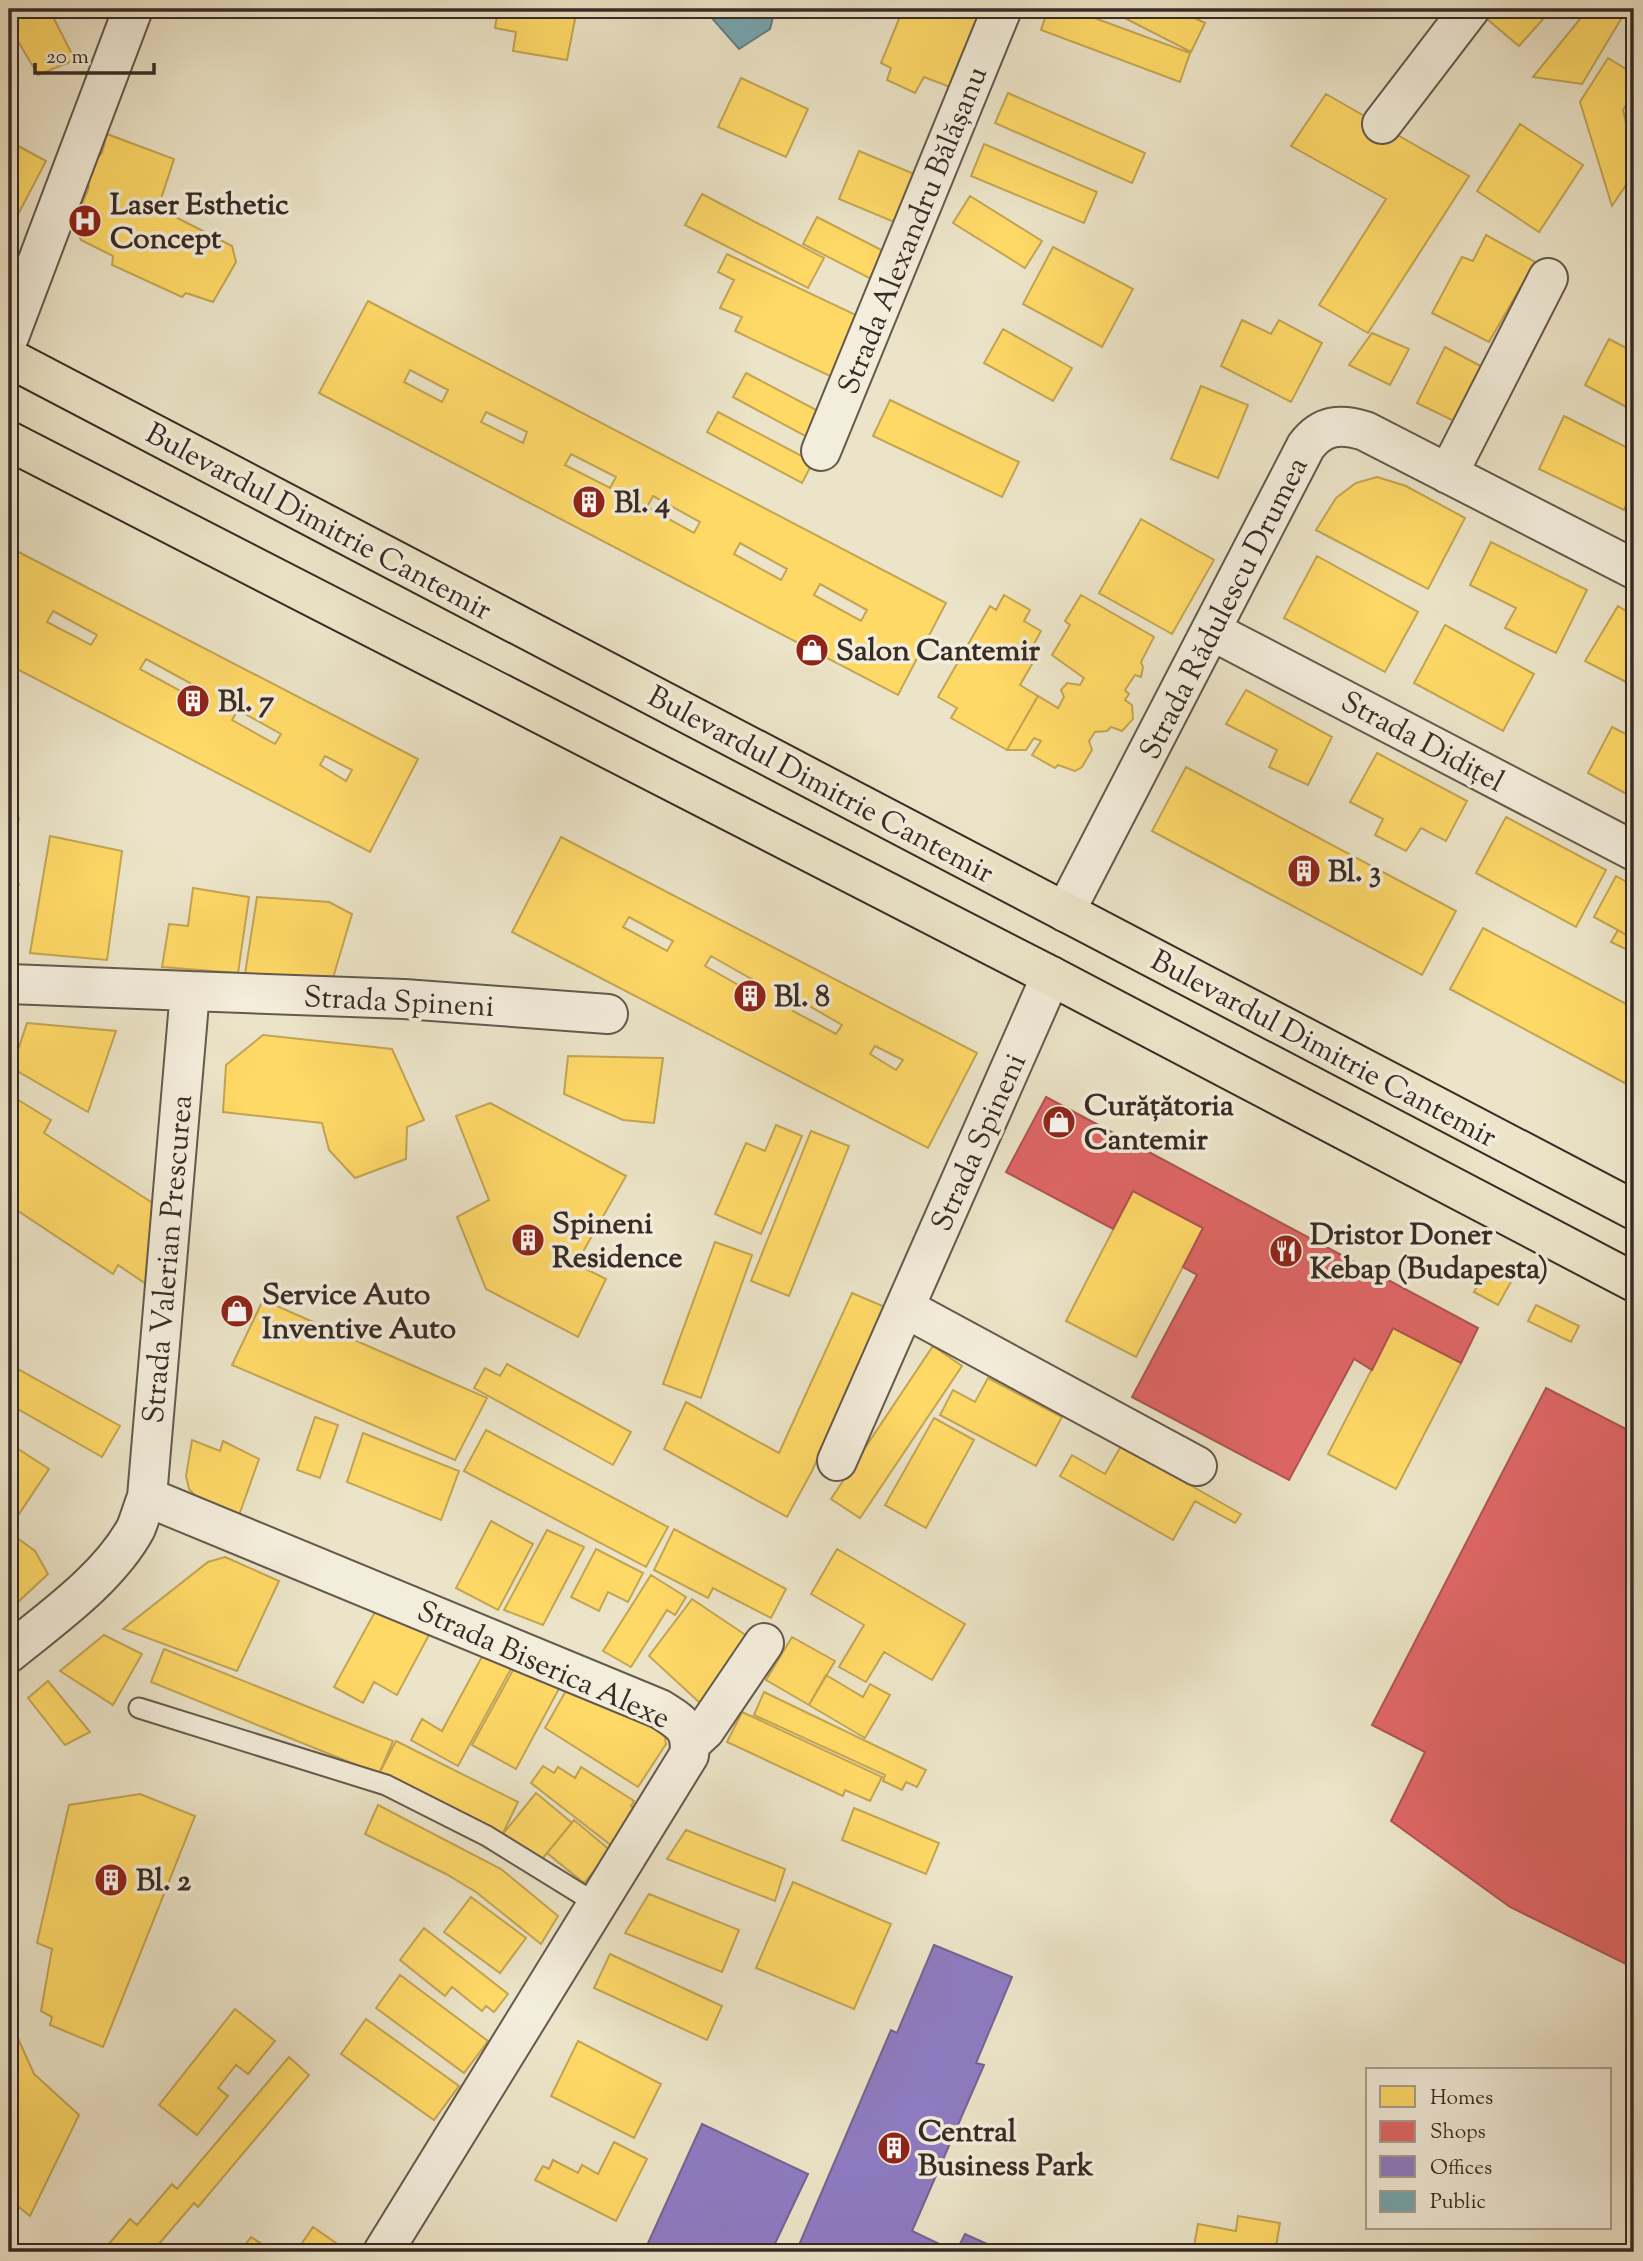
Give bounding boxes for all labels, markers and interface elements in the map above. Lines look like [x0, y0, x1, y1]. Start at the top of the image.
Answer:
scale bar [35, 32, 154, 76]
text: 20 m [46, 43, 89, 73]
street label: Strada Alexandru Bălășanu [829, 60, 1000, 402]
place label: Laser Esthetic Concept [110, 185, 289, 262]
hospital icon: Laser Esthetic Concept [66, 202, 104, 240]
street label: Bulevardul Dimitrie Cantemir [137, 414, 498, 633]
street label: Strada Rădulescu Drumea [1130, 450, 1320, 768]
building icon: Bl. 4 [570, 483, 608, 521]
place label: Bl. 4 [614, 483, 670, 526]
shop icon: Salon Cantemir [793, 631, 831, 669]
place label: Salon Cantemir [836, 631, 1041, 674]
street label: Bulevardul Dimitrie Cantemir [639, 677, 1000, 896]
building icon: Bl. 7 [174, 682, 212, 720]
place label: Bl. 7 [218, 682, 274, 725]
street label: Strada Didițel [1332, 682, 1511, 804]
building icon: Bl. 3 [1285, 852, 1323, 890]
place label: Bl. 3 [1328, 852, 1381, 895]
street label: Bulevardul Dimitrie Cantemir [1142, 941, 1503, 1160]
street label: Strada Spineni [303, 977, 495, 1030]
building icon: Bl. 8 [731, 977, 769, 1015]
place label: Bl. 8 [774, 977, 830, 1020]
street label: Strada Spineni [922, 1047, 1039, 1239]
place label: Curățătoria Cantemir [1084, 1086, 1234, 1163]
street label: Strada Valerian Prescurea [134, 1093, 205, 1425]
shop icon: Curățătoria Cantemir [1040, 1103, 1078, 1141]
place label: Spineni Residence [552, 1204, 682, 1281]
place label: Dristor Doner Kebap (Budapesta) [1310, 1215, 1548, 1292]
building icon: Spineni Residence [509, 1221, 547, 1259]
restaurant icon: Dristor Doner Kebap (Budapesta) [1267, 1232, 1305, 1270]
place label: Service Auto Inventive Auto [262, 1275, 456, 1352]
shop icon: Service Auto Inventive Auto [218, 1292, 256, 1330]
street label: Strada Biserica Alexe [410, 1591, 676, 1741]
building icon: Bl. 2 [92, 1861, 130, 1899]
place label: Bl. 2 [136, 1861, 191, 1904]
legend [1366, 2068, 1612, 2230]
text: Homes [1430, 2084, 1493, 2114]
place label: Central Business Park [918, 2112, 1094, 2189]
text: Shops [1430, 2118, 1486, 2148]
building icon: Central Business Park [875, 2129, 913, 2167]
text: Offices [1430, 2154, 1492, 2184]
text: Public [1430, 2188, 1486, 2218]

